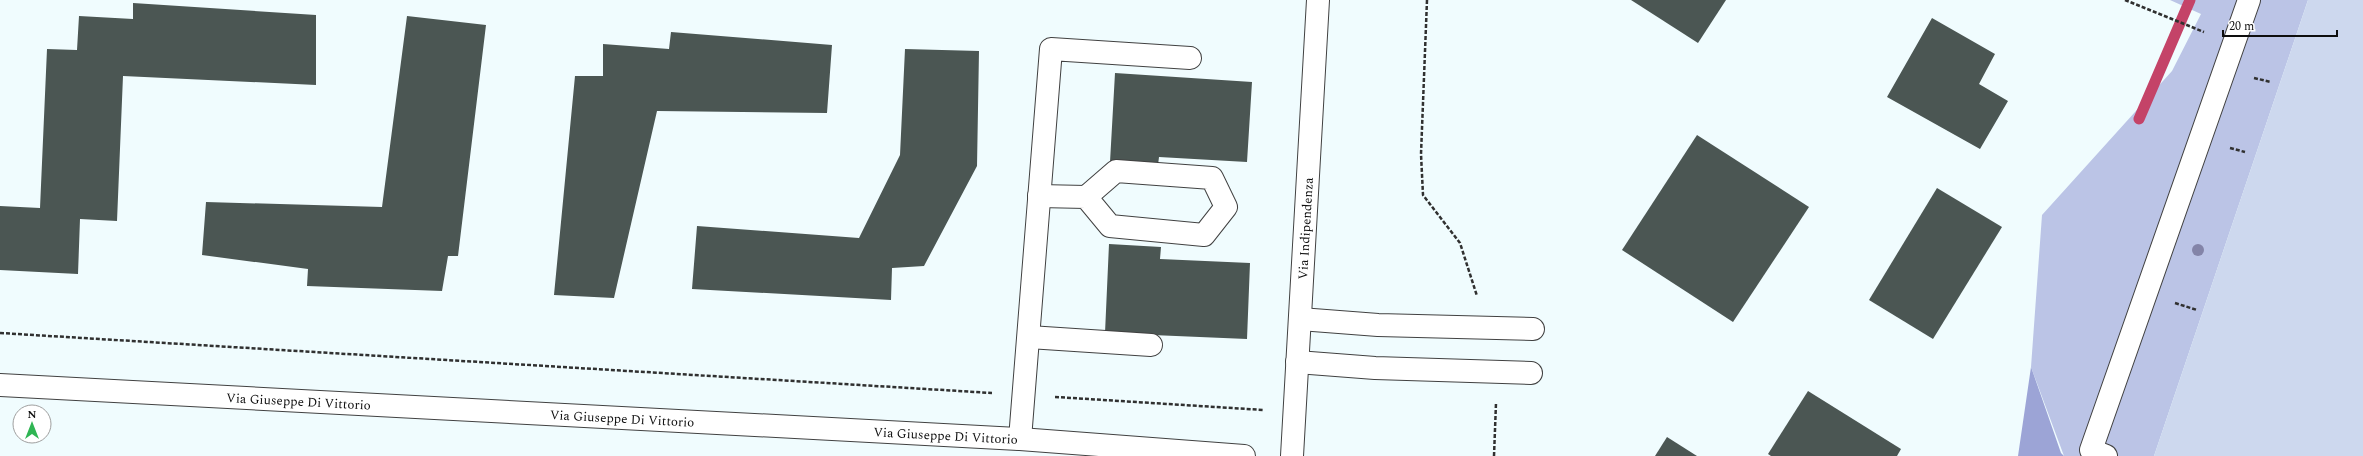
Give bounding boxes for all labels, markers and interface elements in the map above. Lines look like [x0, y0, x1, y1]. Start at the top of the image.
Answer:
scale bar [2223, 12, 2337, 38]
text: 20 m [2229, 17, 2254, 36]
street label: Via Indipendenza [1293, 176, 1319, 280]
street label: Via Giuseppe Di Vittorio [226, 388, 371, 416]
north arrow [12, 404, 52, 444]
street label: Via Giuseppe Di Vittorio [549, 405, 695, 433]
text: N [28, 406, 37, 423]
street label: Via Giuseppe Di Vittorio [873, 422, 1018, 450]

